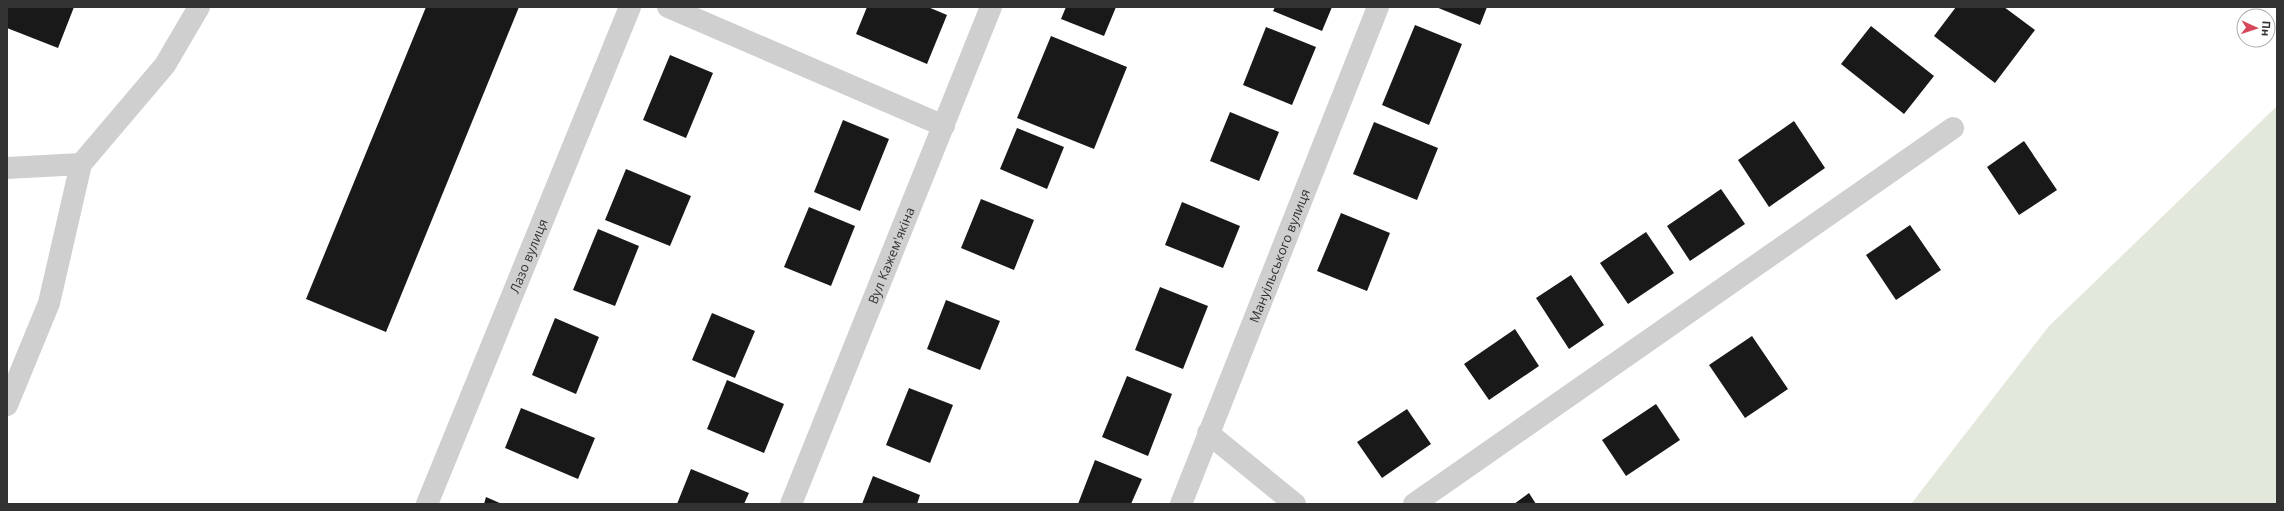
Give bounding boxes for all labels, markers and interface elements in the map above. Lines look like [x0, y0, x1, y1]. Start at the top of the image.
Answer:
north arrow [2236, 8, 2276, 48]
text: Пн [2259, 20, 2274, 37]
street label: Мануільського вулиця [1245, 186, 1314, 325]
street label: Вул Кажем'якіна [863, 204, 919, 306]
street label: Лазо вулиця [505, 216, 552, 296]

